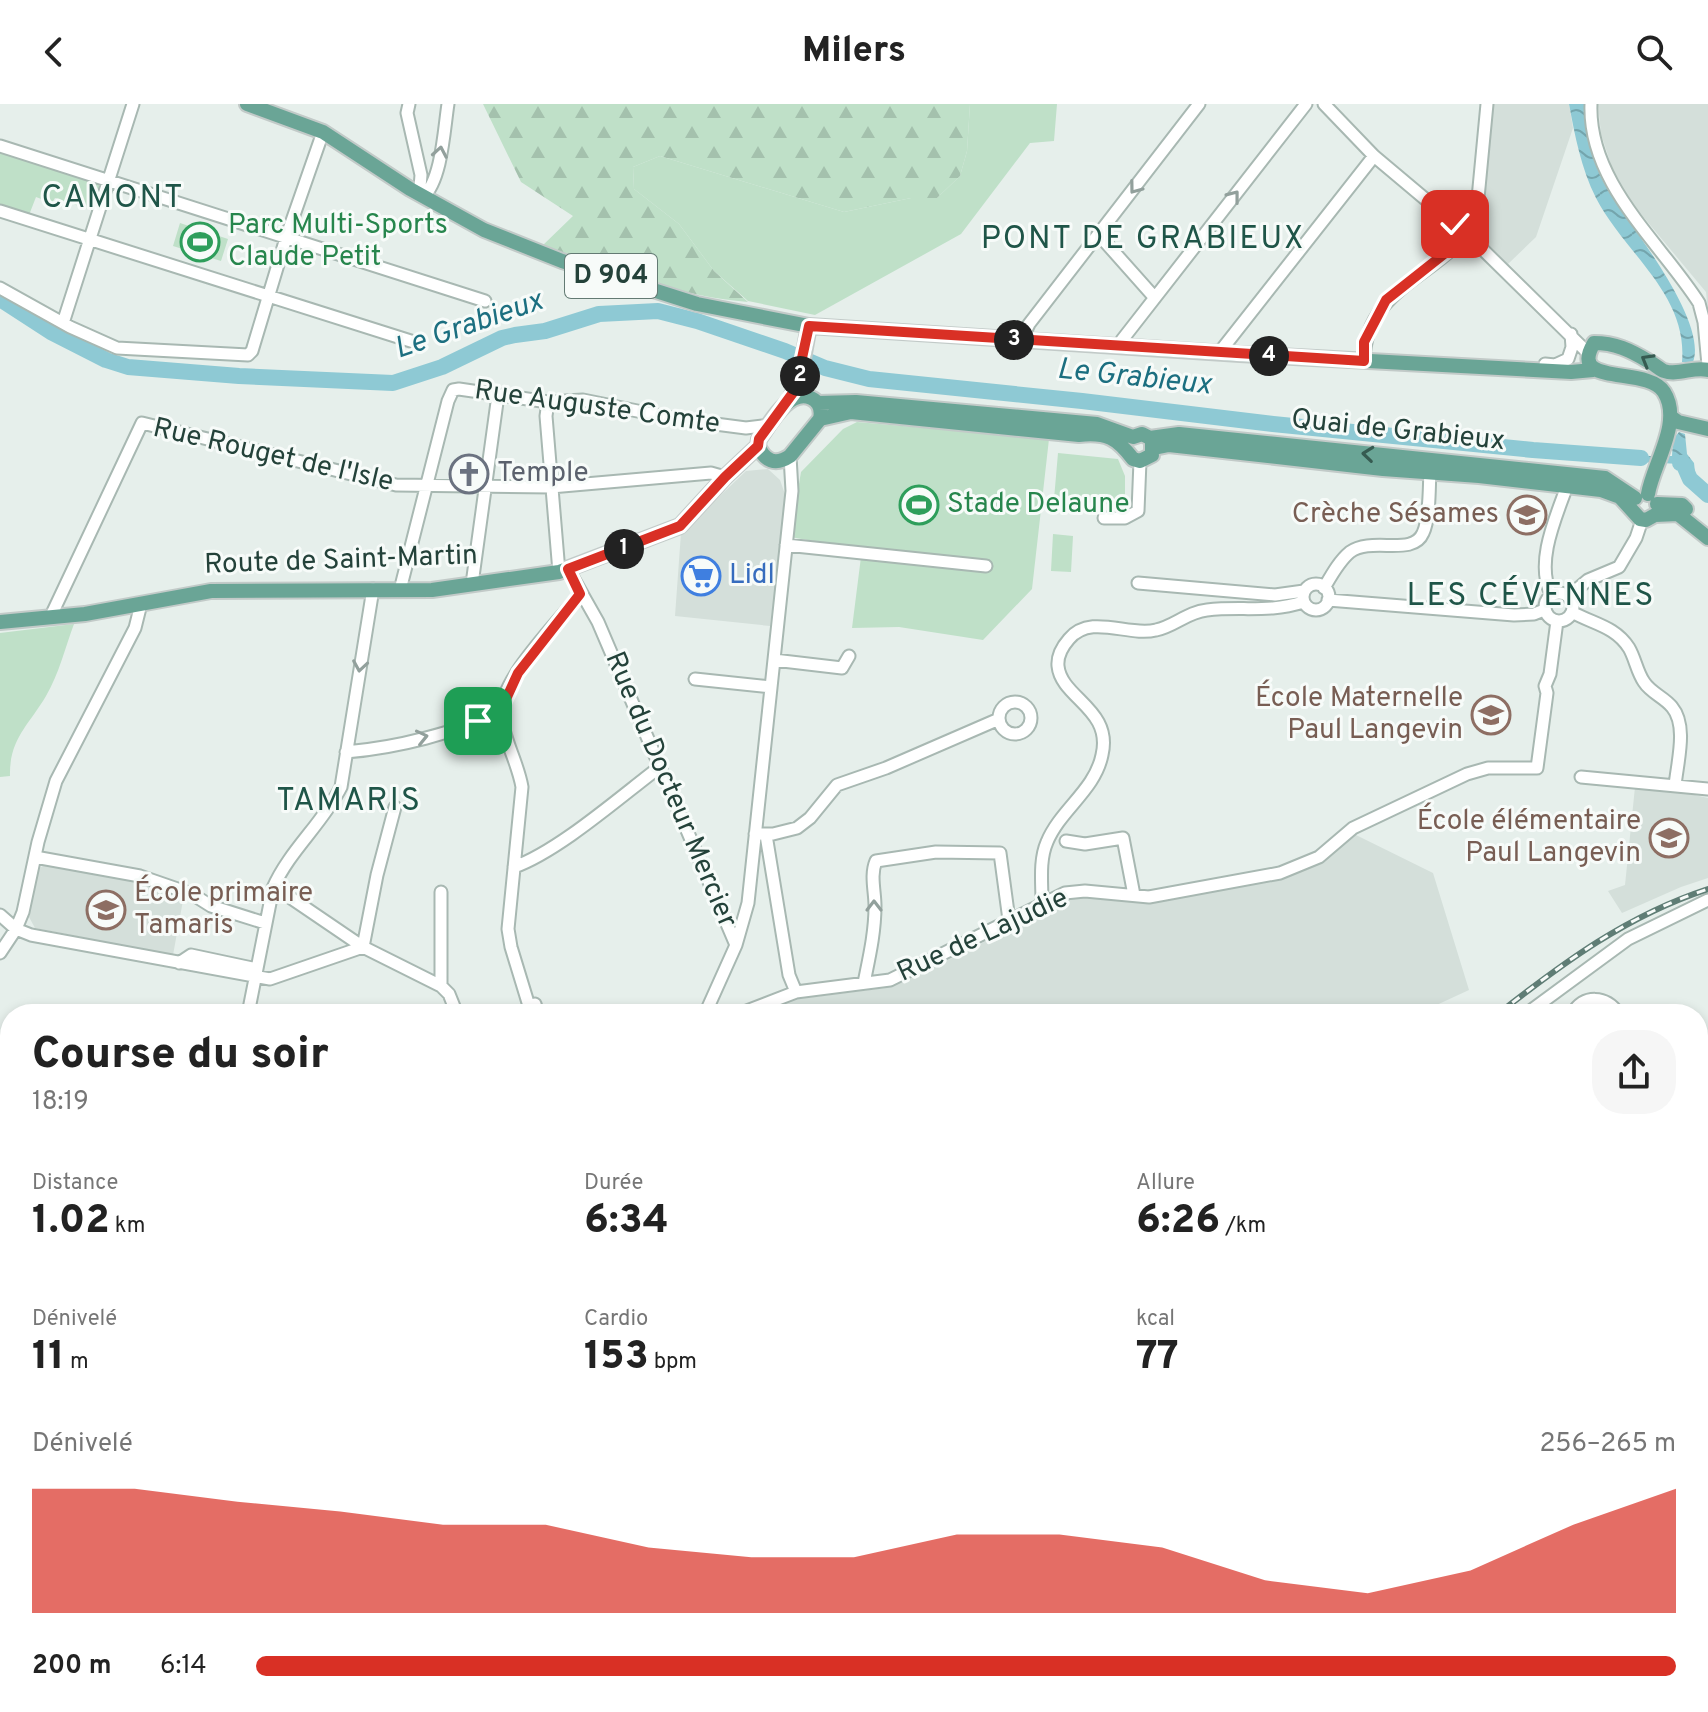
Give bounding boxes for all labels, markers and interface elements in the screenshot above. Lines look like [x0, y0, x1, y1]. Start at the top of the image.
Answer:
text: Milers [802, 29, 906, 75]
icon: back [32, 30, 76, 74]
icon: search [1632, 30, 1676, 74]
one-way arrow [430, 146, 447, 159]
district label: CAMONT [41, 179, 185, 219]
one-way arrow [1130, 179, 1144, 194]
one-way arrow [1225, 190, 1239, 205]
pin [1421, 190, 1489, 258]
icon: check [1433, 202, 1477, 246]
place label: Parc Multi-Sports Claude Petit [228, 208, 448, 276]
district label: PONT DE GRABIEUX [981, 220, 1305, 260]
sports icon: Parc Multi-Sports Claude Petit [179, 221, 221, 263]
road number: D 904 [565, 254, 657, 298]
water label: Le Grabieux [390, 283, 550, 369]
pin: 3 [994, 320, 1034, 360]
text: 3 [1007, 326, 1021, 353]
pin: 4 [1249, 336, 1289, 376]
text: 4 [1262, 342, 1276, 369]
water label: Le Grabieux [1055, 352, 1215, 405]
one-way arrow [1641, 354, 1656, 370]
pin: 2 [780, 356, 820, 396]
text: 2 [793, 362, 807, 389]
street label: Rue Auguste Comte [472, 373, 722, 443]
street label: Quai de Grabieux [1289, 402, 1507, 460]
street label: Rue Rouget de l'Isle [149, 411, 397, 501]
one-way arrow [1361, 445, 1374, 462]
church icon: Temple [448, 453, 490, 495]
place label: Temple [497, 456, 588, 492]
sports icon: Stade Delaune [898, 484, 940, 526]
place label: Stade Delaune [947, 487, 1129, 523]
school or university icon: Crèche Sésames [1506, 494, 1548, 536]
place label: Crèche Sésames [1292, 497, 1499, 533]
pin: 1 [604, 529, 644, 569]
text: 1 [620, 535, 628, 562]
street label: Route de Saint-Martin [204, 538, 478, 584]
supermarket icon: Lidl [680, 555, 722, 597]
place label: Lidl [729, 558, 775, 594]
district label: LES CÉVENNES [1407, 575, 1655, 617]
street label: Rue du Docteur Mercier [596, 647, 745, 934]
one-way arrow [353, 659, 370, 673]
place label: École Maternelle Paul Langevin [1255, 679, 1463, 749]
pin [444, 687, 512, 755]
school or university icon: École Maternelle Paul Langevin [1470, 694, 1512, 736]
icon: arrive [456, 699, 500, 743]
one-way arrow [415, 729, 429, 746]
district label: TAMARIS [276, 782, 422, 822]
place label: École élémentaire Paul Langevin [1417, 802, 1641, 872]
school or university icon: École élémentaire Paul Langevin [1648, 817, 1690, 859]
place label: École primaire Tamaris [134, 874, 313, 944]
street label: Rue de Lajudie [892, 881, 1074, 991]
school or university icon: École primaire Tamaris [85, 889, 127, 931]
one-way arrow [865, 899, 883, 912]
text: Course du soir [32, 1028, 329, 1084]
button: share [1592, 1030, 1676, 1114]
text: 18:19 [32, 1086, 89, 1119]
text: Distance [32, 1170, 118, 1197]
text: Durée [584, 1170, 643, 1197]
text: Allure [1136, 1170, 1195, 1197]
text: 1.02 [32, 1197, 110, 1247]
text: 6:34 [584, 1197, 669, 1247]
text: 6:26 [1136, 1197, 1220, 1247]
text: km [110, 1213, 145, 1240]
text: /km [1220, 1213, 1266, 1240]
text: Dénivelé [32, 1306, 117, 1333]
text: Cardio [584, 1306, 648, 1333]
text: kcal [1136, 1306, 1175, 1333]
text: 11 [32, 1333, 65, 1383]
text: 153 [584, 1333, 649, 1383]
text: 77 [1136, 1333, 1179, 1383]
text: m [65, 1349, 89, 1376]
text: bpm [649, 1349, 697, 1376]
text: Dénivelé [32, 1428, 133, 1461]
text: 256–265 m [1539, 1428, 1676, 1461]
text: 200 m [32, 1650, 111, 1683]
text: 6:14 [160, 1650, 207, 1683]

